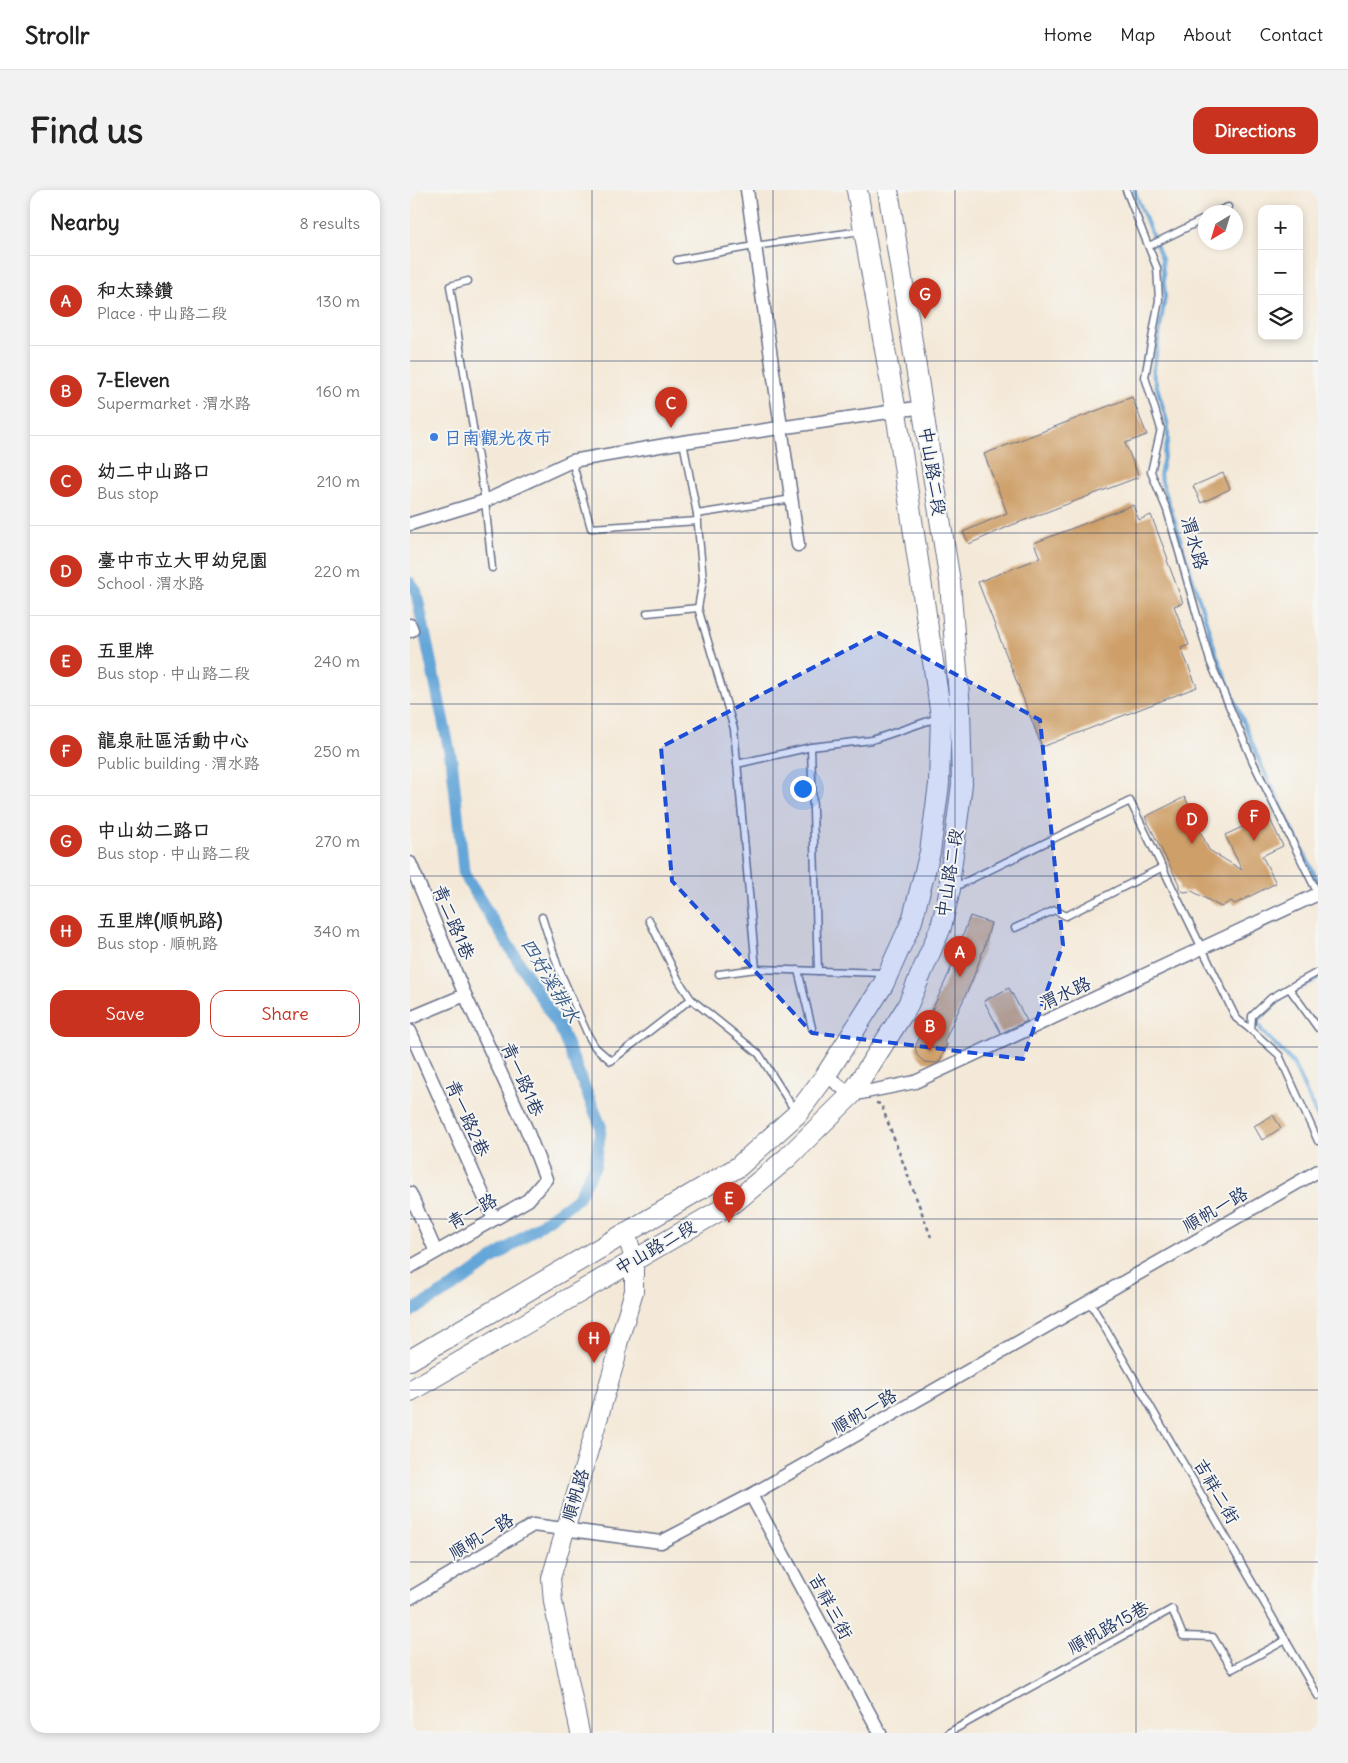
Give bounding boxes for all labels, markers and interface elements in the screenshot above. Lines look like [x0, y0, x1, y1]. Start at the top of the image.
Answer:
text: Strollr [25, 20, 90, 50]
text: Home [1044, 23, 1092, 46]
text: Map [1120, 23, 1155, 46]
text: About [1183, 23, 1231, 46]
text: Contact [1259, 23, 1323, 46]
button: Directions [1193, 107, 1318, 154]
text: Find us [30, 108, 143, 152]
north arrow [1198, 205, 1243, 250]
map controls [1258, 205, 1303, 340]
button: + [1258, 205, 1303, 250]
text: Nearby [50, 209, 120, 236]
text: 8 results [299, 213, 360, 233]
button: − [1258, 250, 1303, 295]
text: 和太臻鑽 [97, 278, 173, 302]
pin: G [909, 278, 941, 319]
text: A [61, 291, 71, 311]
text: 130 m [316, 291, 360, 311]
button: layers [1258, 295, 1303, 340]
text: Place · 中山路二段 [97, 303, 227, 323]
text: 7-Eleven [97, 368, 170, 392]
text: B [61, 381, 71, 401]
text: 160 m [316, 381, 360, 401]
pin: C [655, 387, 687, 428]
text: Supermarket · 渭水路 [97, 393, 250, 413]
street label: 中山路二段 [915, 425, 951, 517]
place label: 日南觀光夜市 [444, 426, 552, 449]
marker: 日南觀光夜市 [428, 431, 440, 443]
text: 幼二中山路口 [97, 459, 211, 483]
text: C [61, 471, 71, 491]
text: 210 m [317, 471, 360, 491]
text: Bus stop [97, 483, 159, 503]
street label: 渭水路 [1177, 514, 1213, 572]
text: 臺中市立大甲幼兒園 [97, 548, 268, 572]
text: D [60, 561, 72, 581]
text: 220 m [314, 561, 360, 581]
text: School · 渭水路 [97, 573, 204, 593]
text: 五里牌 [97, 638, 154, 662]
text: E [61, 651, 71, 671]
text: 240 m [314, 651, 360, 671]
text: Bus stop · 中山路二段 [97, 663, 250, 683]
text: 龍泉社區活動中心 [97, 728, 249, 752]
text: F [61, 741, 71, 761]
text: 250 m [314, 741, 360, 761]
text: Public building · 渭水路 [97, 753, 260, 773]
your location [790, 776, 816, 802]
pin: F [1238, 800, 1270, 841]
pin: D [1176, 803, 1208, 844]
text: 中山幼二路口 [97, 818, 211, 842]
street label: 中山路二段 [931, 827, 967, 919]
text: G [60, 831, 72, 851]
text: 270 m [315, 831, 360, 851]
text: Bus stop · 中山路二段 [97, 843, 250, 863]
street label: 青二路1巷 [428, 881, 480, 963]
text: 五里牌(順帆路) [97, 908, 223, 932]
text: H [60, 921, 72, 941]
text: 340 m [313, 921, 360, 941]
text: Bus stop · 順帆路 [97, 933, 218, 953]
water label: 四好溪排水 [516, 933, 586, 1028]
pin: A [944, 936, 976, 977]
street label: 渭水路 [1036, 971, 1094, 1015]
button: Save [50, 990, 200, 1037]
button: Share [210, 990, 360, 1037]
pin: B [914, 1010, 946, 1051]
street label: 青一路1巷 [496, 1038, 550, 1120]
street label: 青一路2巷 [441, 1076, 495, 1160]
street label: 順帆一路 [1178, 1181, 1252, 1237]
pin: E [713, 1182, 745, 1223]
street label: 青一路 [443, 1188, 501, 1234]
street label: 中山路二段 [610, 1215, 700, 1279]
pin: H [578, 1322, 610, 1363]
street label: 順帆一路 [827, 1383, 901, 1439]
street label: 吉祥二街 [1189, 1454, 1245, 1528]
street label: 順帆路 [556, 1466, 594, 1524]
street label: 順帆一路 [444, 1508, 518, 1564]
street label: 吉祥三街 [804, 1569, 858, 1643]
street label: 順帆路15巷 [1063, 1595, 1153, 1659]

